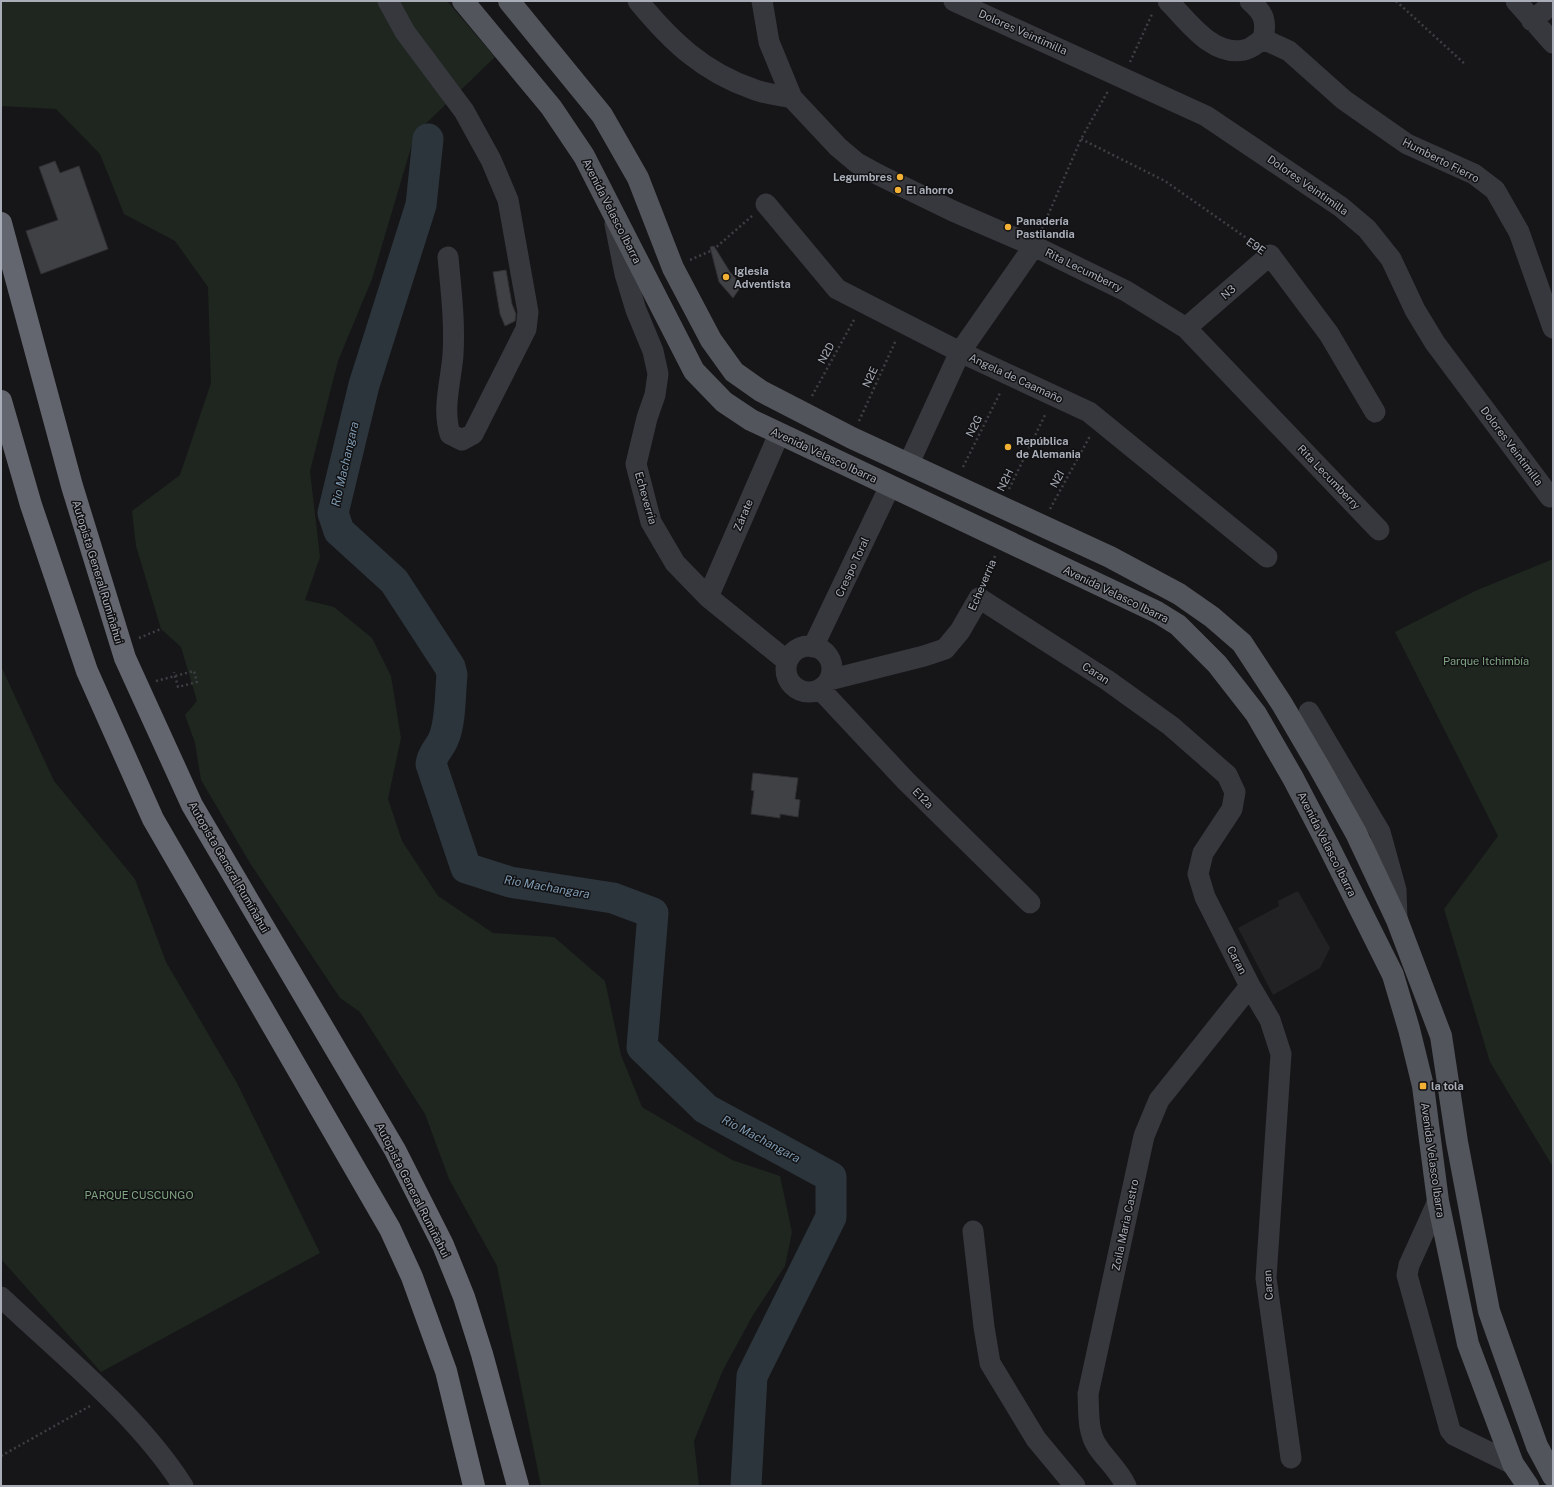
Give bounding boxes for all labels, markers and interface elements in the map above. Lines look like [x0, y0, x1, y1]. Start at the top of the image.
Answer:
street label: Dolores Veintimilla [977, 7, 1069, 57]
street label: Humberto Fierro [1401, 135, 1481, 185]
street label: Dolores Veintimilla [1265, 153, 1351, 217]
street label: Avenida Velasco Ibarra [580, 157, 644, 265]
place label: Legumbres [833, 171, 892, 183]
marker: Legumbres [895, 172, 905, 182]
place label: El ahorro [906, 184, 953, 196]
marker: El ahorro [893, 185, 903, 195]
place label: Panadería Pastilandia [1016, 215, 1075, 240]
marker: Panadería Pastilandia [1003, 222, 1013, 232]
street label: E9E [1244, 235, 1268, 257]
street label: Rita Lecumberry [1043, 246, 1125, 294]
place label: Iglesia Adventista [734, 265, 791, 290]
marker: Iglesia Adventista [721, 272, 731, 282]
street label: N3 [1218, 282, 1238, 302]
street label: N2D [815, 340, 837, 366]
street label: Angela de Caamaño [967, 351, 1065, 405]
street label: N2E [860, 364, 880, 389]
street label: Dolores Veintimilla [1478, 404, 1546, 488]
street label: N2G [963, 413, 985, 439]
water label: Rio Machangara [328, 420, 362, 508]
street label: Avenida Velasco Ibarra [769, 425, 879, 485]
place label: República de Alemania [1016, 435, 1081, 460]
marker: República de Alemania [1003, 442, 1013, 452]
street label: Rita Lecumberry [1295, 442, 1363, 512]
street label: N2H [995, 467, 1015, 493]
street label: N2I [1047, 468, 1067, 490]
street label: Echeverria [633, 470, 659, 526]
street label: Zárate [731, 497, 755, 533]
street label: Autopista General Rumiñahui [70, 499, 126, 645]
street label: Crespo Toral [833, 535, 871, 599]
street label: Echeverria [966, 558, 998, 612]
street label: Avenida Velasco Ibarra [1061, 563, 1171, 625]
park label: Parque Itchimbía [1443, 655, 1529, 667]
street label: Caran [1080, 660, 1112, 686]
street label: E12a [910, 785, 936, 811]
street label: Avenida Velasco Ibarra [1295, 790, 1359, 898]
street label: Autopista General Rumiñahui [186, 799, 272, 935]
water label: Rio Machangara [503, 873, 591, 901]
street label: Caran [1225, 944, 1249, 976]
place label: la tola [1431, 1080, 1464, 1092]
marker: la tola [1418, 1081, 1428, 1091]
street label: Avenida Velasco Ibarra [1419, 1102, 1447, 1218]
water label: Rio Machangara [719, 1112, 803, 1166]
street label: Autopista General Rumiñahui [374, 1121, 452, 1259]
street label: Zoila Maria Castro [1109, 1178, 1141, 1272]
park label: PARQUE CUSCUNGO [85, 1189, 193, 1201]
street label: Caran [1261, 1270, 1275, 1300]

